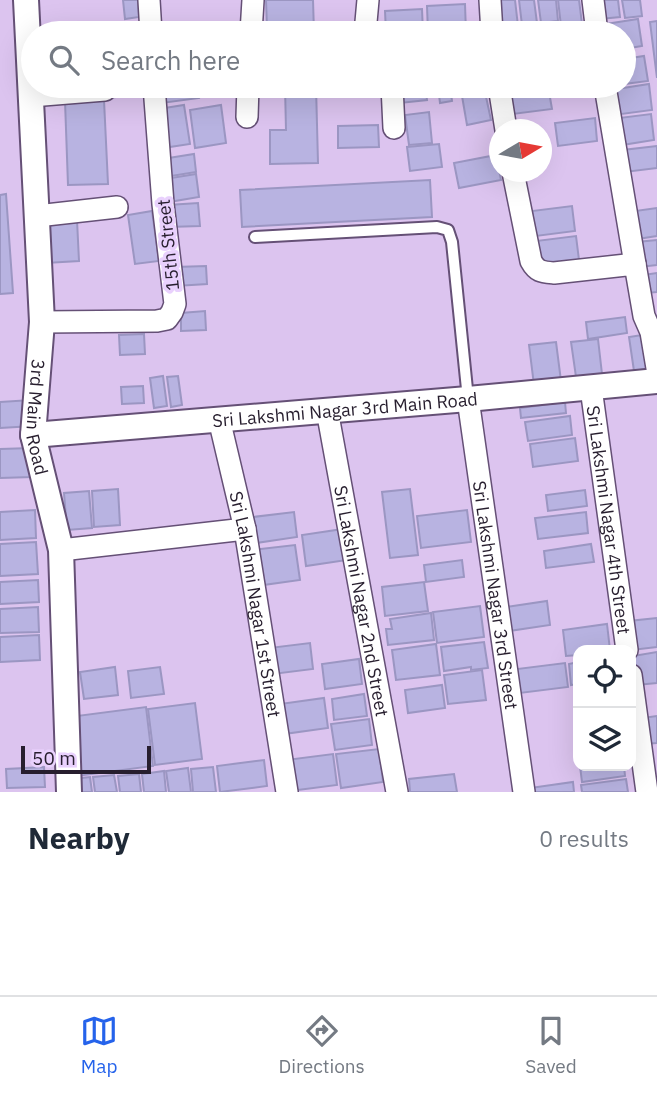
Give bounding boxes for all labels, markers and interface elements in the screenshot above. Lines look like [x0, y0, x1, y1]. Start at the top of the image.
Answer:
search box [21, 21, 636, 98]
icon: search [45, 41, 83, 79]
text: Search here [101, 43, 240, 77]
north arrow [489, 119, 552, 182]
street label: 15th Street [152, 198, 184, 292]
street label: 3rd Main Road [22, 358, 54, 477]
street label: Sri Lakshmi Nagar 3rd Main Road [211, 387, 479, 432]
street label: Sri Lakshmi Nagar 4th Street [582, 404, 636, 636]
street label: Sri Lakshmi Nagar 3rd Street [468, 479, 524, 711]
street label: Sri Lakshmi Nagar 2nd Street [330, 483, 394, 718]
street label: Sri Lakshmi Nagar 1st Street [225, 489, 286, 719]
map controls [573, 645, 636, 771]
button: locate [573, 645, 636, 708]
button: layers [573, 708, 636, 771]
scale bar [21, 743, 150, 775]
text: 50 m [32, 746, 76, 770]
text: Nearby [28, 818, 130, 857]
text: 0 results [539, 823, 629, 853]
tab: Map [80, 1012, 118, 1078]
tab: Directions [278, 1012, 365, 1078]
tab: Saved [525, 1012, 577, 1078]

